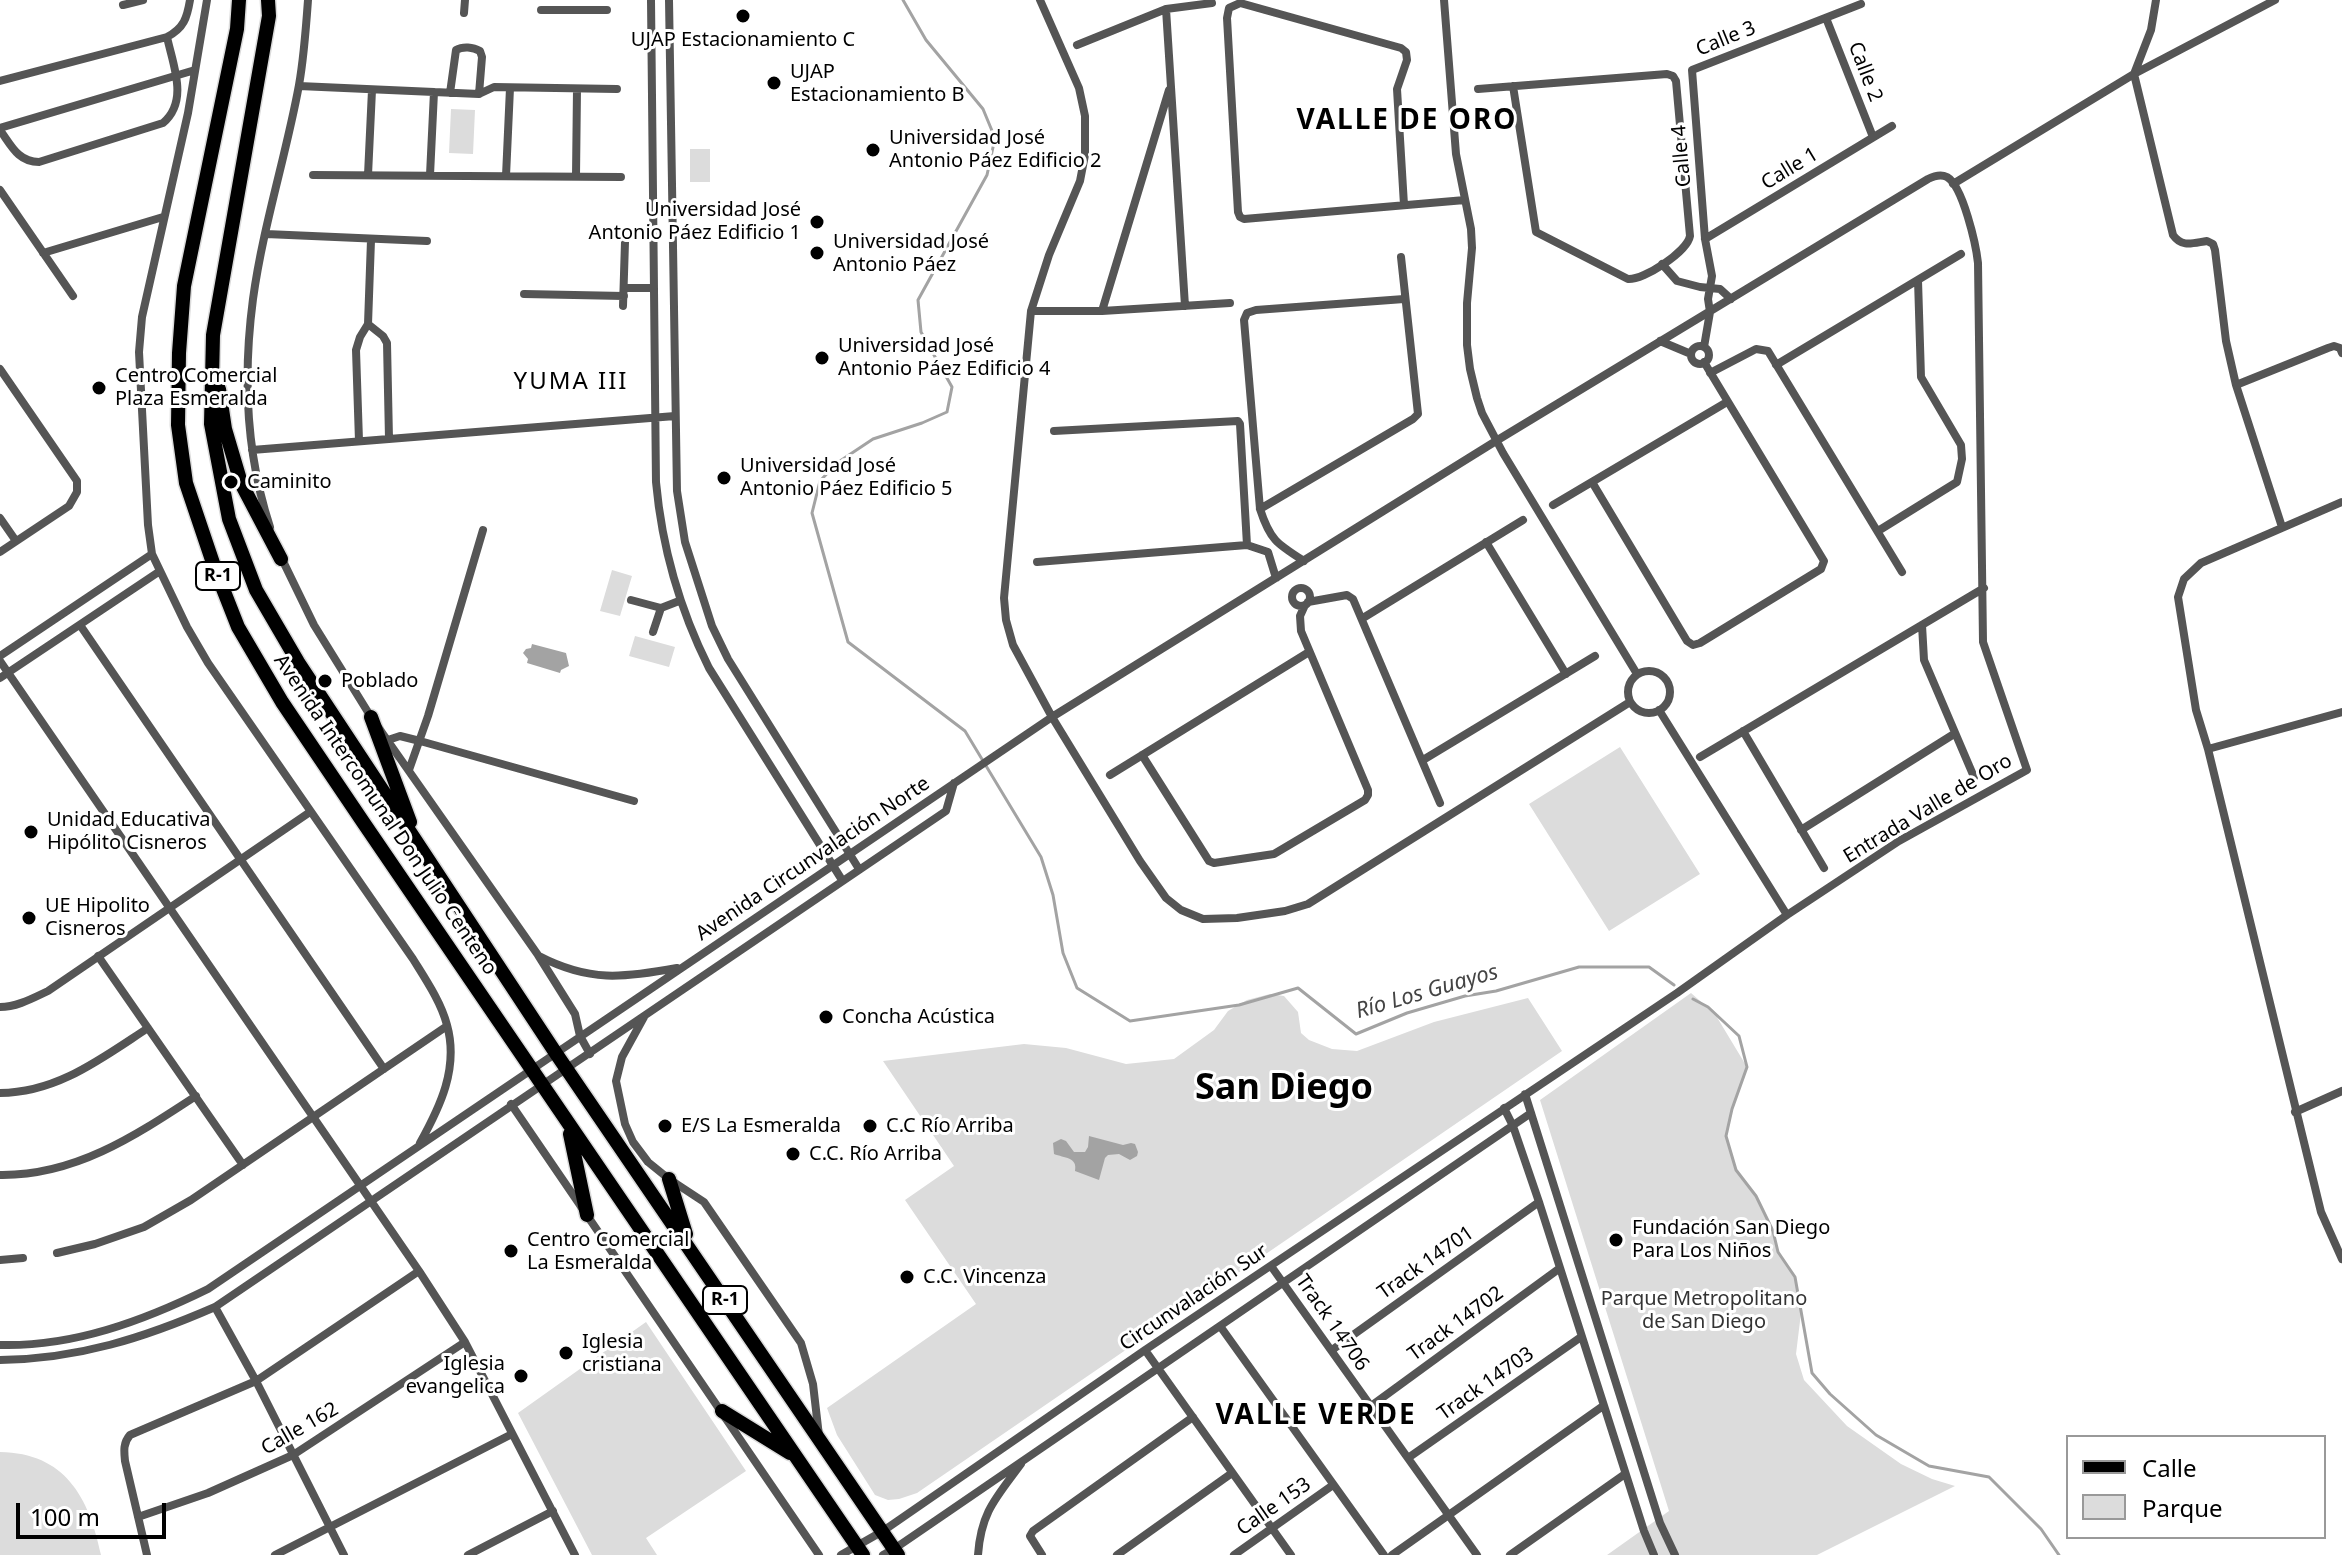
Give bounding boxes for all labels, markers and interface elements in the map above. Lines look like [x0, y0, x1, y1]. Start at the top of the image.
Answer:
marker: UJAP Estacionamiento C [734, 7, 752, 25]
street label: Calle 3 [1693, 16, 1759, 62]
place label: UJAP Estacionamiento C [631, 28, 855, 52]
street label: Calle 2 [1843, 39, 1887, 105]
place label: UJAP Estacionamiento B [790, 60, 965, 107]
marker: UJAP Estacionamiento B [765, 74, 783, 92]
district label: VALLE DE ORO [1297, 104, 1517, 138]
street label: Calle 4 [1667, 124, 1697, 188]
place label: Universidad José Antonio Páez Edificio 2 [889, 126, 1101, 173]
marker: Universidad José Antonio Páez Edificio 2 [864, 141, 882, 159]
street label: Calle 1 [1757, 143, 1823, 195]
place label: Universidad José Antonio Páez Edificio 1 [589, 198, 801, 245]
marker: Universidad José Antonio Páez Edificio 1 [808, 213, 826, 231]
place label: Universidad José Antonio Páez [833, 230, 989, 277]
marker: Universidad José Antonio Páez [808, 244, 826, 262]
place label: Universidad José Antonio Páez Edificio 4 [838, 334, 1050, 381]
marker: Universidad José Antonio Páez Edificio 4 [813, 349, 831, 367]
place label: Centro Comercial Plaza Esmeralda [115, 364, 277, 411]
district label: YUMA III [514, 368, 628, 396]
marker: Centro Comercial Plaza Esmeralda [90, 379, 108, 397]
place label: Universidad José Antonio Páez Edificio 5 [740, 454, 952, 501]
marker: Universidad José Antonio Páez Edificio 5 [715, 469, 733, 487]
place label: Caminito [247, 470, 332, 494]
marker: Caminito [222, 473, 240, 491]
road number: R-1 [196, 562, 240, 590]
street label: Avenida Intercomunal Don Julio Centeno [268, 650, 502, 980]
place label: Poblado [341, 669, 418, 693]
marker: Poblado [316, 672, 334, 690]
street label: Entrada Valle de Oro [1839, 749, 2017, 869]
street label: Avenida Circunvalación Norte [692, 772, 934, 946]
place label: Unidad Educativa Hipólito Cisneros [47, 808, 211, 855]
marker: Unidad Educativa Hipólito Cisneros [22, 823, 40, 841]
place label: UE Hipolito Cisneros [45, 894, 150, 941]
marker: UE Hipolito Cisneros [20, 909, 38, 927]
water label: Río Los Guayos [1353, 959, 1501, 1025]
place label: Concha Acústica [842, 1005, 995, 1029]
marker: Concha Acústica [817, 1008, 835, 1026]
district label: San Diego [1195, 1067, 1373, 1111]
place label: E/S La Esmeralda [681, 1114, 841, 1138]
place label: C.C Río Arriba [886, 1114, 1014, 1138]
marker: E/S La Esmeralda [656, 1117, 674, 1135]
marker: C.C Río Arriba [861, 1117, 879, 1135]
place label: C.C. Río Arriba [809, 1142, 942, 1166]
marker: C.C. Río Arriba [784, 1145, 802, 1163]
place label: Fundación San Diego Para Los Niños [1632, 1216, 1830, 1263]
street label: Track 14701 [1373, 1221, 1479, 1305]
place label: Centro Comercial La Esmeralda [527, 1228, 689, 1275]
marker: Fundación San Diego Para Los Niños [1607, 1231, 1625, 1249]
street label: Circunvalación Sur [1115, 1239, 1273, 1357]
marker: Centro Comercial La Esmeralda [502, 1242, 520, 1260]
place label: C.C. Vincenza [923, 1265, 1047, 1289]
marker: C.C. Vincenza [898, 1268, 916, 1286]
street label: Track 14706 [1290, 1270, 1374, 1376]
street label: Track 14702 [1404, 1281, 1508, 1367]
road number: R-1 [703, 1286, 747, 1314]
park label: Parque Metropolitano de San Diego [1601, 1287, 1807, 1334]
place label: Iglesia cristiana [582, 1330, 662, 1377]
street label: Track 14703 [1433, 1342, 1539, 1426]
marker: Iglesia cristiana [557, 1344, 575, 1362]
place label: Iglesia evangelica [406, 1352, 505, 1399]
marker: Iglesia evangelica [512, 1367, 530, 1385]
street label: Calle 162 [257, 1397, 343, 1461]
district label: VALLE VERDE [1215, 1399, 1417, 1433]
legend [2066, 1435, 2326, 1539]
text: Calle [2142, 1451, 2197, 1484]
street label: Calle 153 [1232, 1473, 1316, 1541]
scale bar [20, 1487, 170, 1537]
text: Parque [2142, 1491, 2223, 1524]
text: 100 m [30, 1500, 100, 1533]

